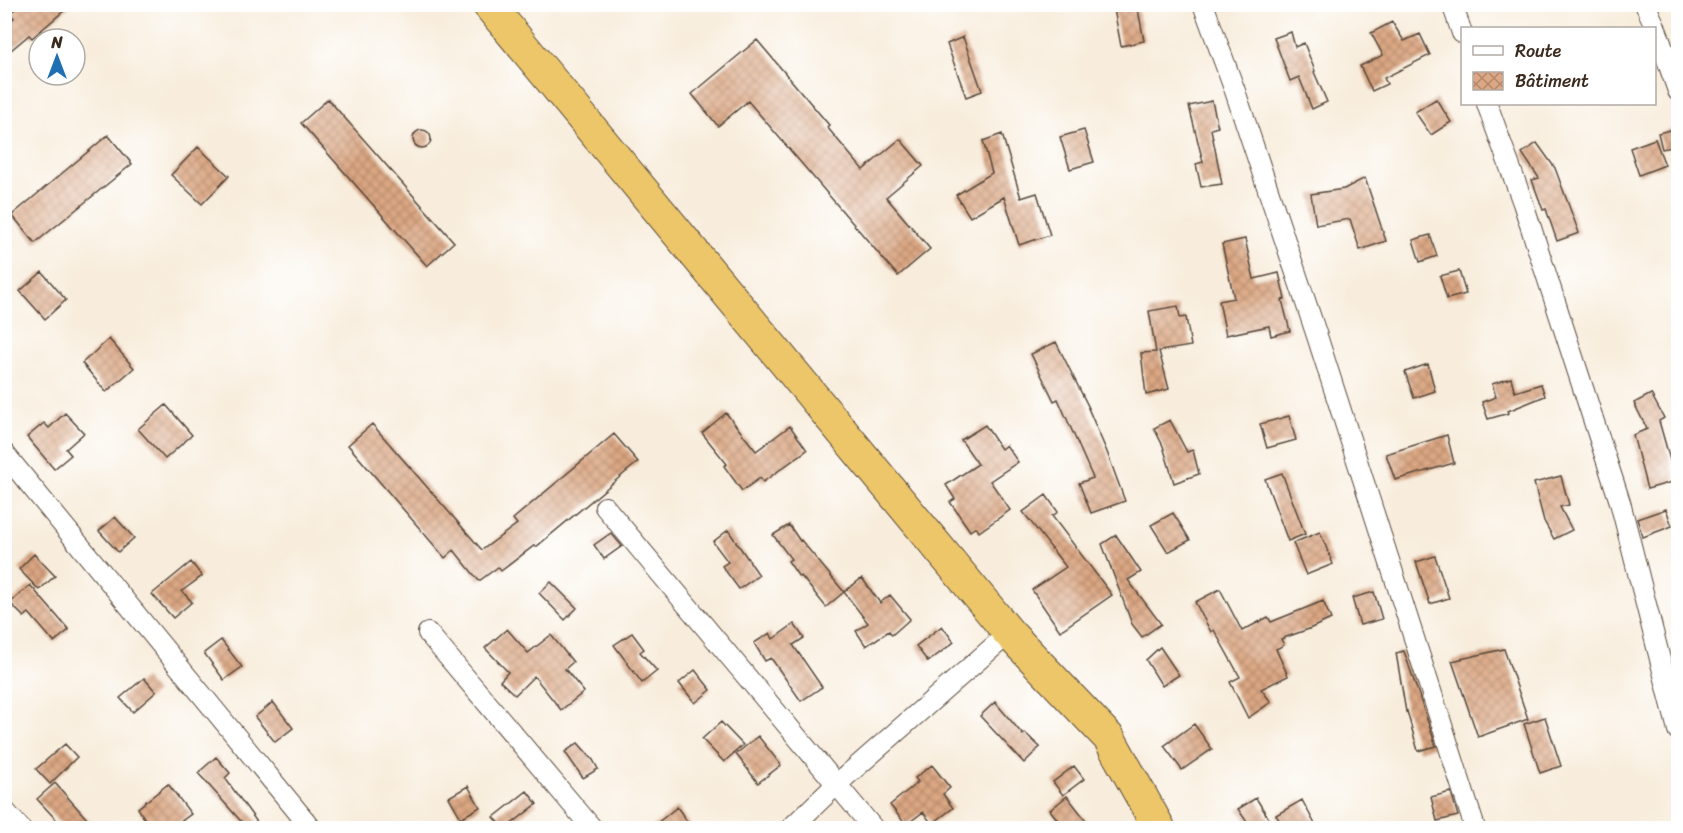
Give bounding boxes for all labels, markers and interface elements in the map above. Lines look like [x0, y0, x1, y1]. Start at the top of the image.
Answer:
north arrow [27, 27, 87, 87]
legend [1461, 27, 1656, 105]
text: N [50, 28, 63, 57]
text: Route [1515, 35, 1562, 67]
text: Bâtiment [1515, 65, 1589, 97]

